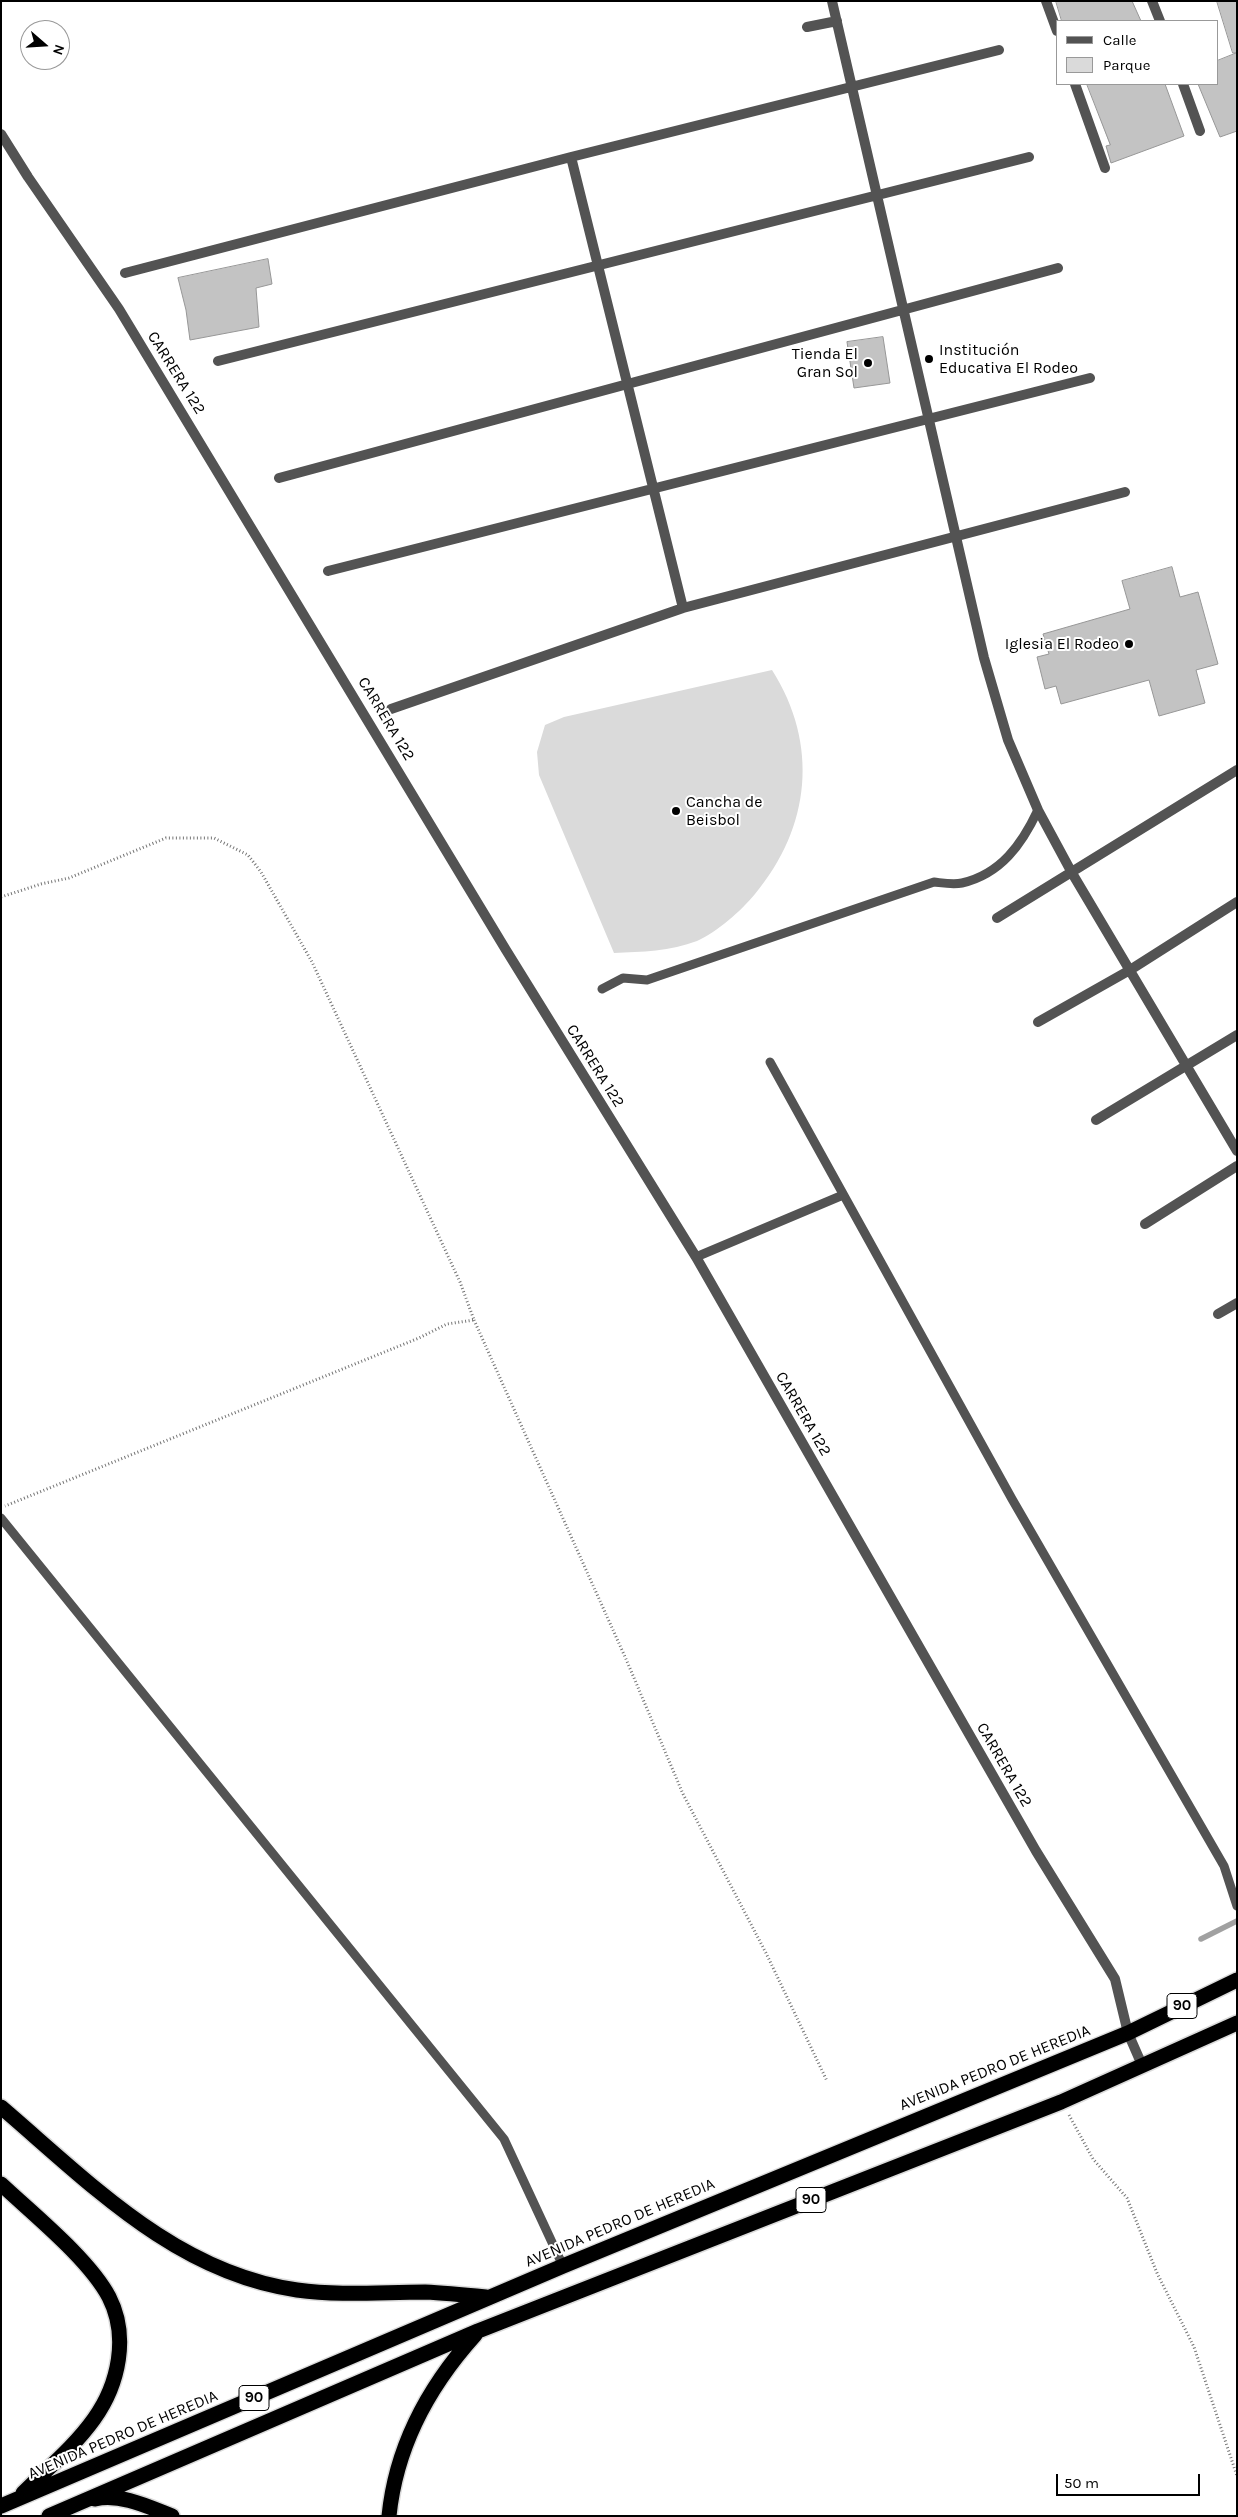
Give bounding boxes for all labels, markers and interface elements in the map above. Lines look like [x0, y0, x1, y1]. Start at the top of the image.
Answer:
north arrow [20, 20, 70, 70]
legend [1056, 20, 1218, 85]
text: Calle [1103, 31, 1137, 49]
text: N [49, 42, 68, 57]
text: Parque [1103, 56, 1151, 74]
street label: CARRERA 122 [143, 328, 209, 418]
place label: Institución Educativa El Rodeo [939, 340, 1078, 378]
place label: Tienda El Gran Sol [792, 344, 858, 382]
marker: Institución Educativa El Rodeo [923, 353, 935, 365]
marker: Tienda El Gran Sol [862, 357, 874, 369]
place label: Iglesia El Rodeo [1005, 634, 1119, 654]
marker: Iglesia El Rodeo [1123, 638, 1135, 650]
street label: CARRERA 122 [354, 674, 418, 764]
place label: Cancha de Beisbol [686, 792, 762, 830]
marker: Cancha de Beisbol [670, 805, 682, 817]
street label: CARRERA 122 [562, 1021, 628, 1111]
street label: CARRERA 122 [771, 1368, 835, 1460]
street label: CARRERA 122 [972, 1719, 1036, 1811]
road number: 90 [1167, 1994, 1197, 2018]
street label: AVENIDA PEDRO DE HEREDIA [897, 2021, 1093, 2115]
street label: AVENIDA PEDRO DE HEREDIA [522, 2174, 718, 2272]
road number: 90 [796, 2188, 826, 2212]
street label: AVENIDA PEDRO DE HEREDIA [25, 2386, 221, 2484]
road number: 90 [239, 2386, 269, 2410]
scale bar [1058, 2464, 1202, 2496]
text: 50 m [1064, 2474, 1099, 2492]

